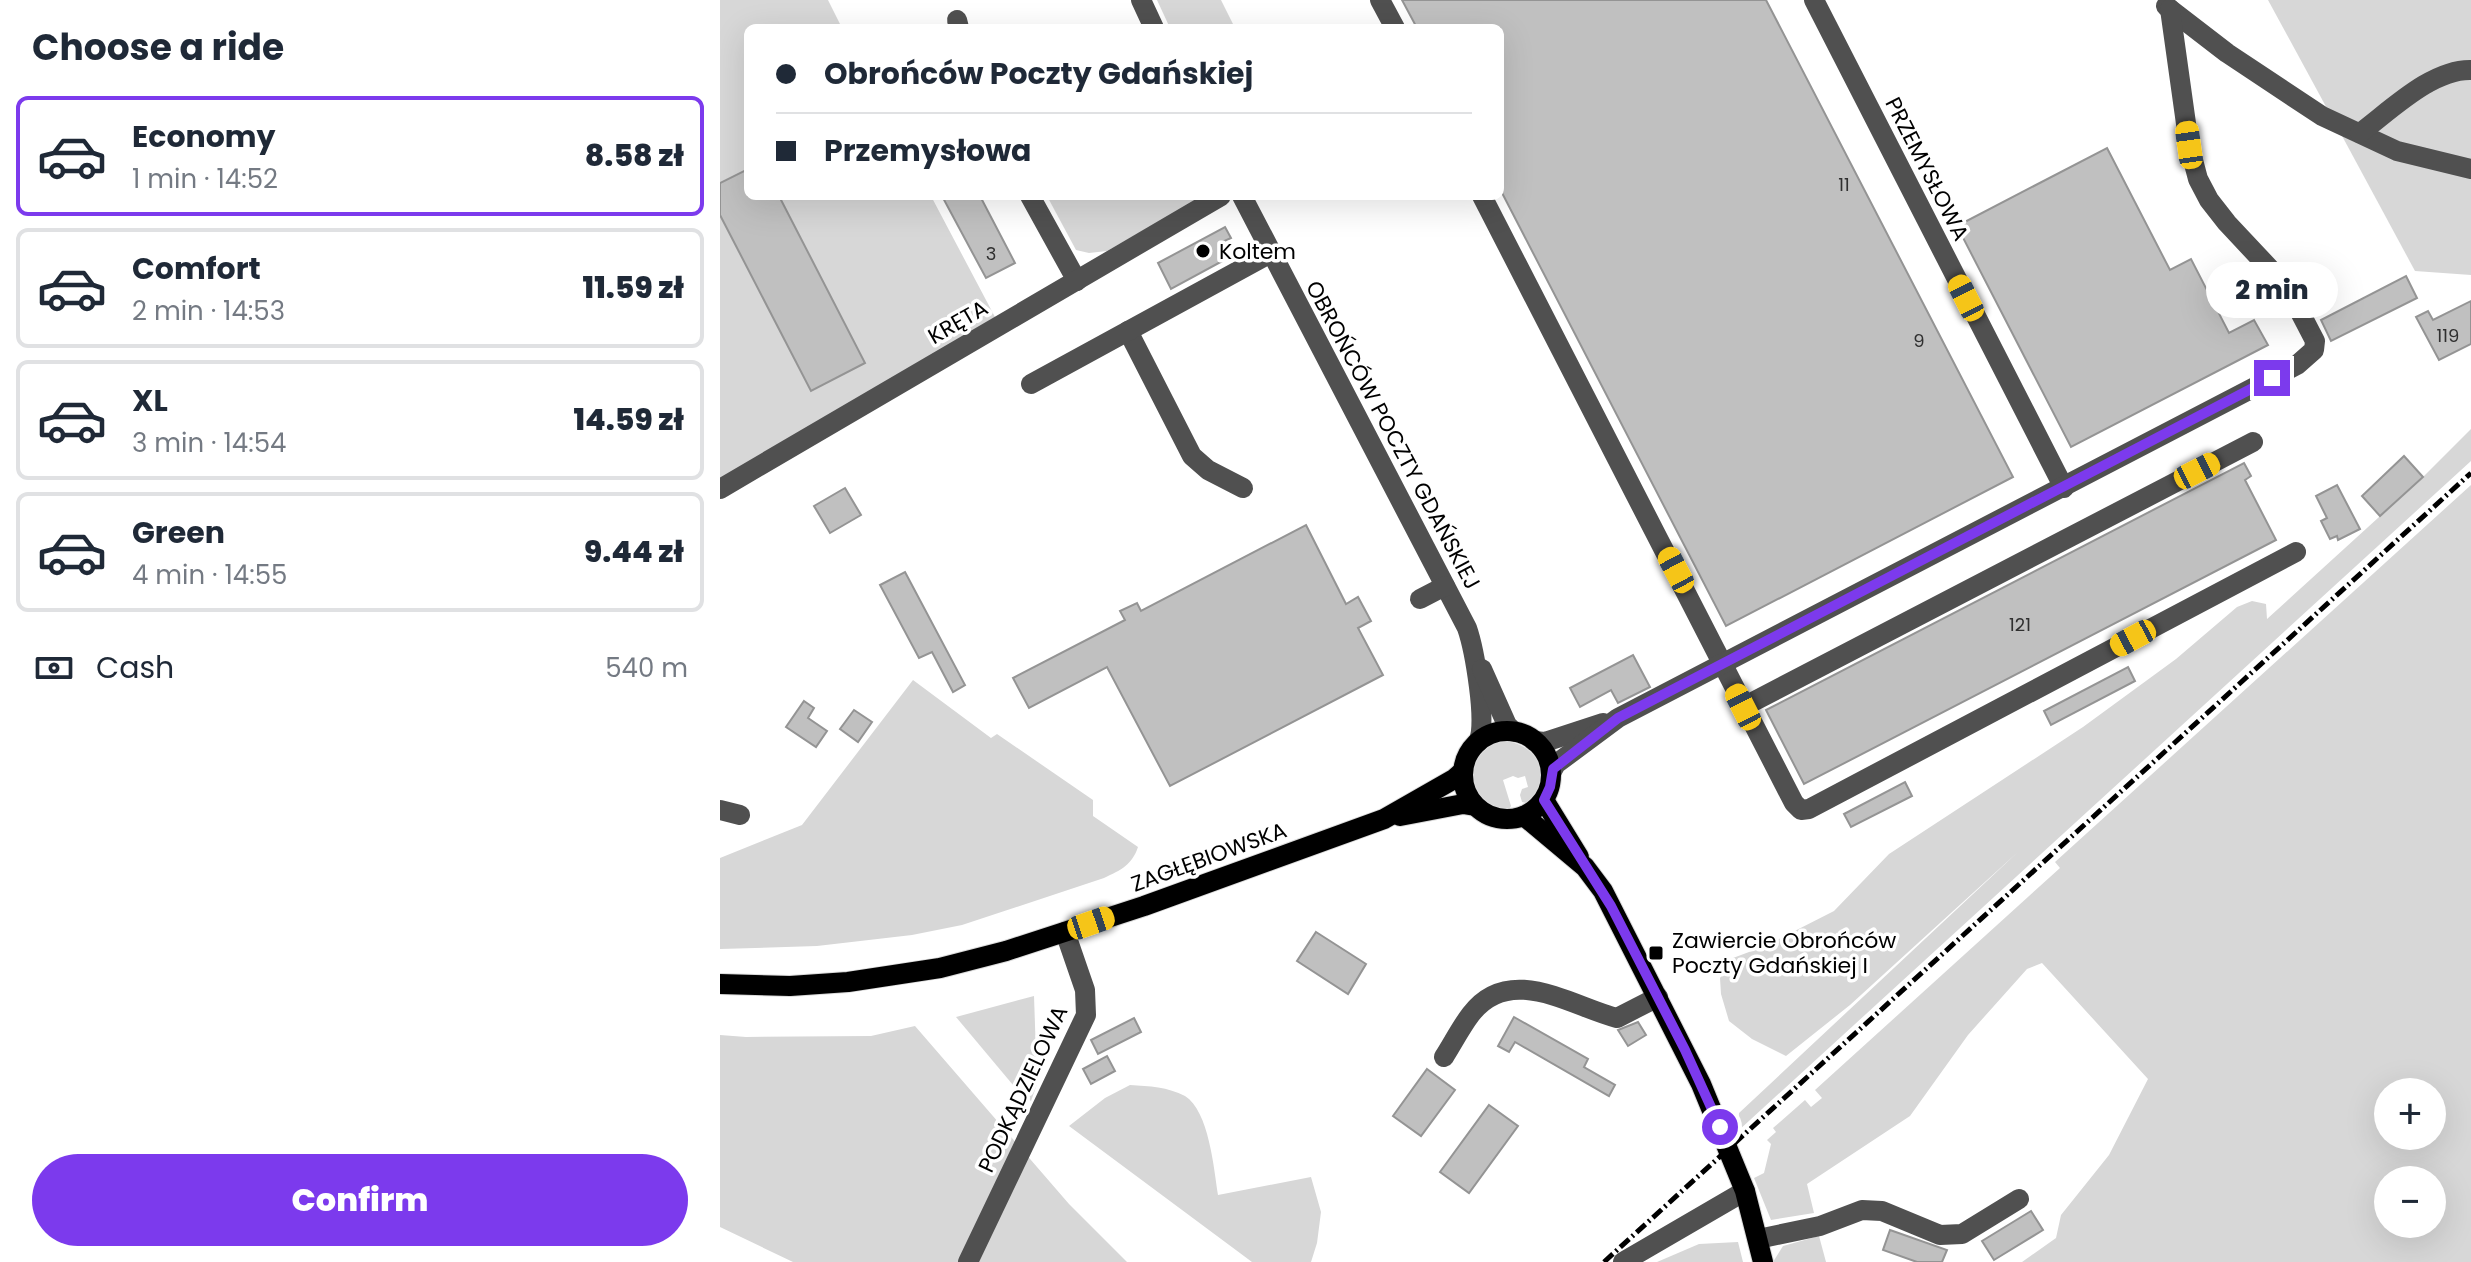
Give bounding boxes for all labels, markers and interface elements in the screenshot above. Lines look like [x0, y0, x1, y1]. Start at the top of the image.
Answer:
text: Choose a ride [32, 22, 284, 73]
text: Obrońców Poczty Gdańskiej [824, 52, 1253, 95]
street label: PRZEMYSŁOWA [1878, 92, 1977, 246]
text: Economy [132, 115, 276, 158]
icon: car [36, 120, 108, 192]
car [2174, 120, 2204, 170]
text: Przemysłowa [824, 129, 1031, 172]
text: 8.58 zł [585, 134, 684, 177]
text: 1 min · 14:52 [132, 161, 278, 197]
house number: 11 [1838, 172, 1850, 197]
place label: Koltem [1219, 236, 1296, 267]
house number: 3 [986, 241, 996, 266]
marker: Koltem [1194, 242, 1212, 260]
text: Comfort [132, 247, 261, 290]
icon: car [36, 252, 108, 324]
callout: 2 min [2206, 262, 2338, 318]
text: 11.59 zł [583, 266, 684, 309]
car [1944, 271, 1988, 325]
text: 2 min [2235, 272, 2309, 308]
street label: OBROŃCÓW POCZTY GDAŃSKIEJ [1298, 275, 1488, 595]
street label: KRĘTA [922, 292, 994, 352]
text: 2 min · 14:53 [132, 293, 285, 329]
house number: 119 [2437, 323, 2459, 348]
house number: 9 [1913, 328, 1925, 353]
route end [2254, 360, 2290, 396]
text: XL [132, 379, 168, 422]
icon: car [36, 384, 108, 456]
text: 14.59 zł [573, 398, 684, 441]
text: 3 min · 14:54 [132, 425, 286, 461]
car [2170, 449, 2224, 493]
text: Green [132, 511, 225, 554]
icon: car [36, 516, 108, 588]
text: 9.44 zł [584, 530, 684, 573]
car [1654, 543, 1698, 597]
text: 4 min · 14:55 [132, 557, 287, 593]
house number: 121 [2009, 612, 2031, 637]
car [2106, 616, 2160, 660]
icon: cash [32, 646, 76, 690]
text: Cash [96, 646, 174, 689]
text: 540 m [605, 650, 688, 686]
car [1721, 680, 1765, 734]
street label: ZAGŁĘBIOWSKA [1127, 814, 1291, 899]
car [1064, 904, 1118, 942]
place label: Zawiercie Obrońców Poczty Gdańskiej I [1672, 925, 1896, 981]
marker: Zawiercie Obrońców Poczty Gdańskiej I [1647, 944, 1665, 962]
street label: PODKĄDZIELOWA [971, 1000, 1075, 1178]
map controls [2374, 1078, 2446, 1238]
button: + [2374, 1078, 2446, 1150]
route start [1702, 1109, 1738, 1145]
button: Confirm [32, 1154, 688, 1246]
button: − [2374, 1166, 2446, 1238]

